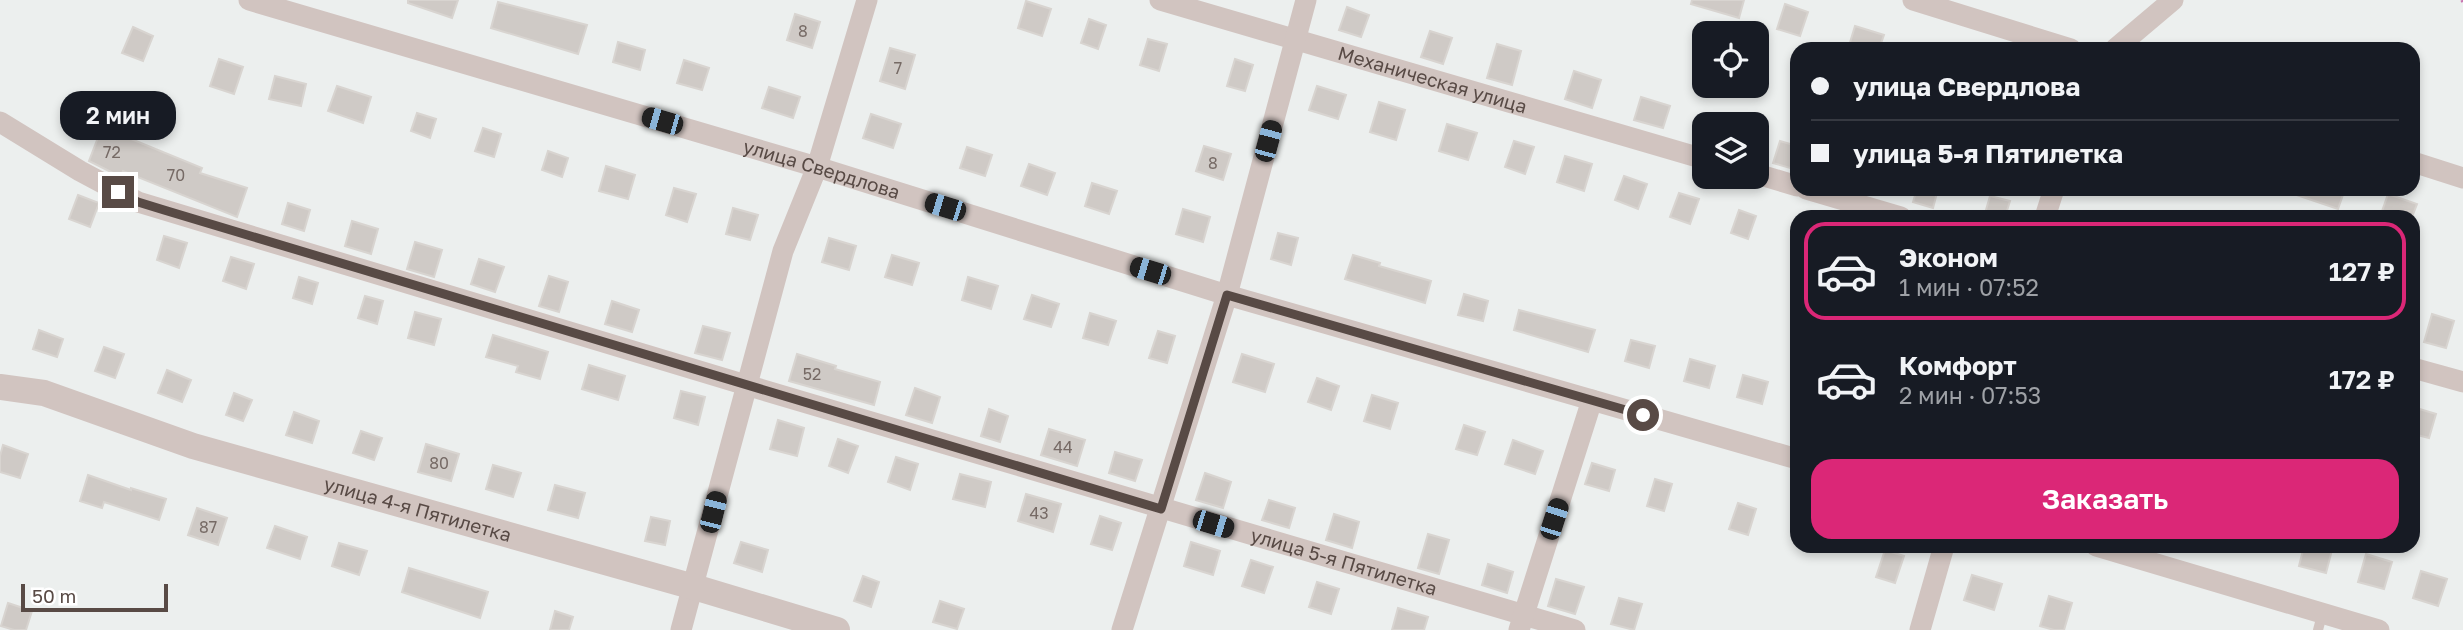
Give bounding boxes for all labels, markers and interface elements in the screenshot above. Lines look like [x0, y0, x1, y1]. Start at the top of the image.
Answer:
house number: 8 [798, 21, 808, 41]
map controls [1692, 21, 1769, 189]
button: locate [1692, 21, 1769, 98]
street label: Механическая улица [1335, 41, 1530, 118]
house number: 7 [894, 58, 902, 78]
text: улица Свердлова [1853, 71, 2080, 102]
callout: 2 мин [60, 90, 176, 140]
text: 2 мин [86, 101, 150, 129]
car [639, 105, 686, 137]
button: layers [1692, 112, 1769, 189]
car [1253, 118, 1284, 164]
street label: улица Свердлова [741, 134, 903, 203]
text: улица 5-я Пятилетка [1853, 138, 2123, 169]
house number: 72 [103, 142, 121, 162]
house number: 8 [1208, 153, 1218, 173]
house number: 70 [167, 165, 185, 185]
route end [102, 176, 134, 208]
car [922, 191, 969, 223]
icon: car [1815, 240, 1878, 303]
text: Эконом [1899, 242, 1998, 273]
car [1127, 255, 1174, 287]
text: 127 ₽ [2329, 256, 2395, 287]
text: 1 мин · 07:52 [1899, 273, 2039, 301]
icon: car [1815, 348, 1878, 411]
text: Комфорт [1899, 350, 2017, 381]
house number: 52 [803, 364, 821, 384]
text: 172 ₽ [2329, 364, 2395, 395]
text: 2 мин · 07:53 [1899, 381, 2041, 409]
route start [1627, 399, 1659, 431]
house number: 44 [1053, 437, 1073, 457]
house number: 80 [429, 453, 449, 473]
button: Заказать [1811, 459, 2399, 539]
street label: улица 4-я Пятилетка [322, 471, 514, 546]
car [698, 489, 729, 535]
car [1538, 496, 1571, 542]
house number: 43 [1029, 503, 1049, 523]
car [1190, 508, 1237, 540]
house number: 87 [199, 517, 217, 537]
street label: улица 5-я Пятилетка [1248, 523, 1440, 600]
scale bar [21, 581, 168, 613]
text: 50 m [32, 584, 76, 607]

